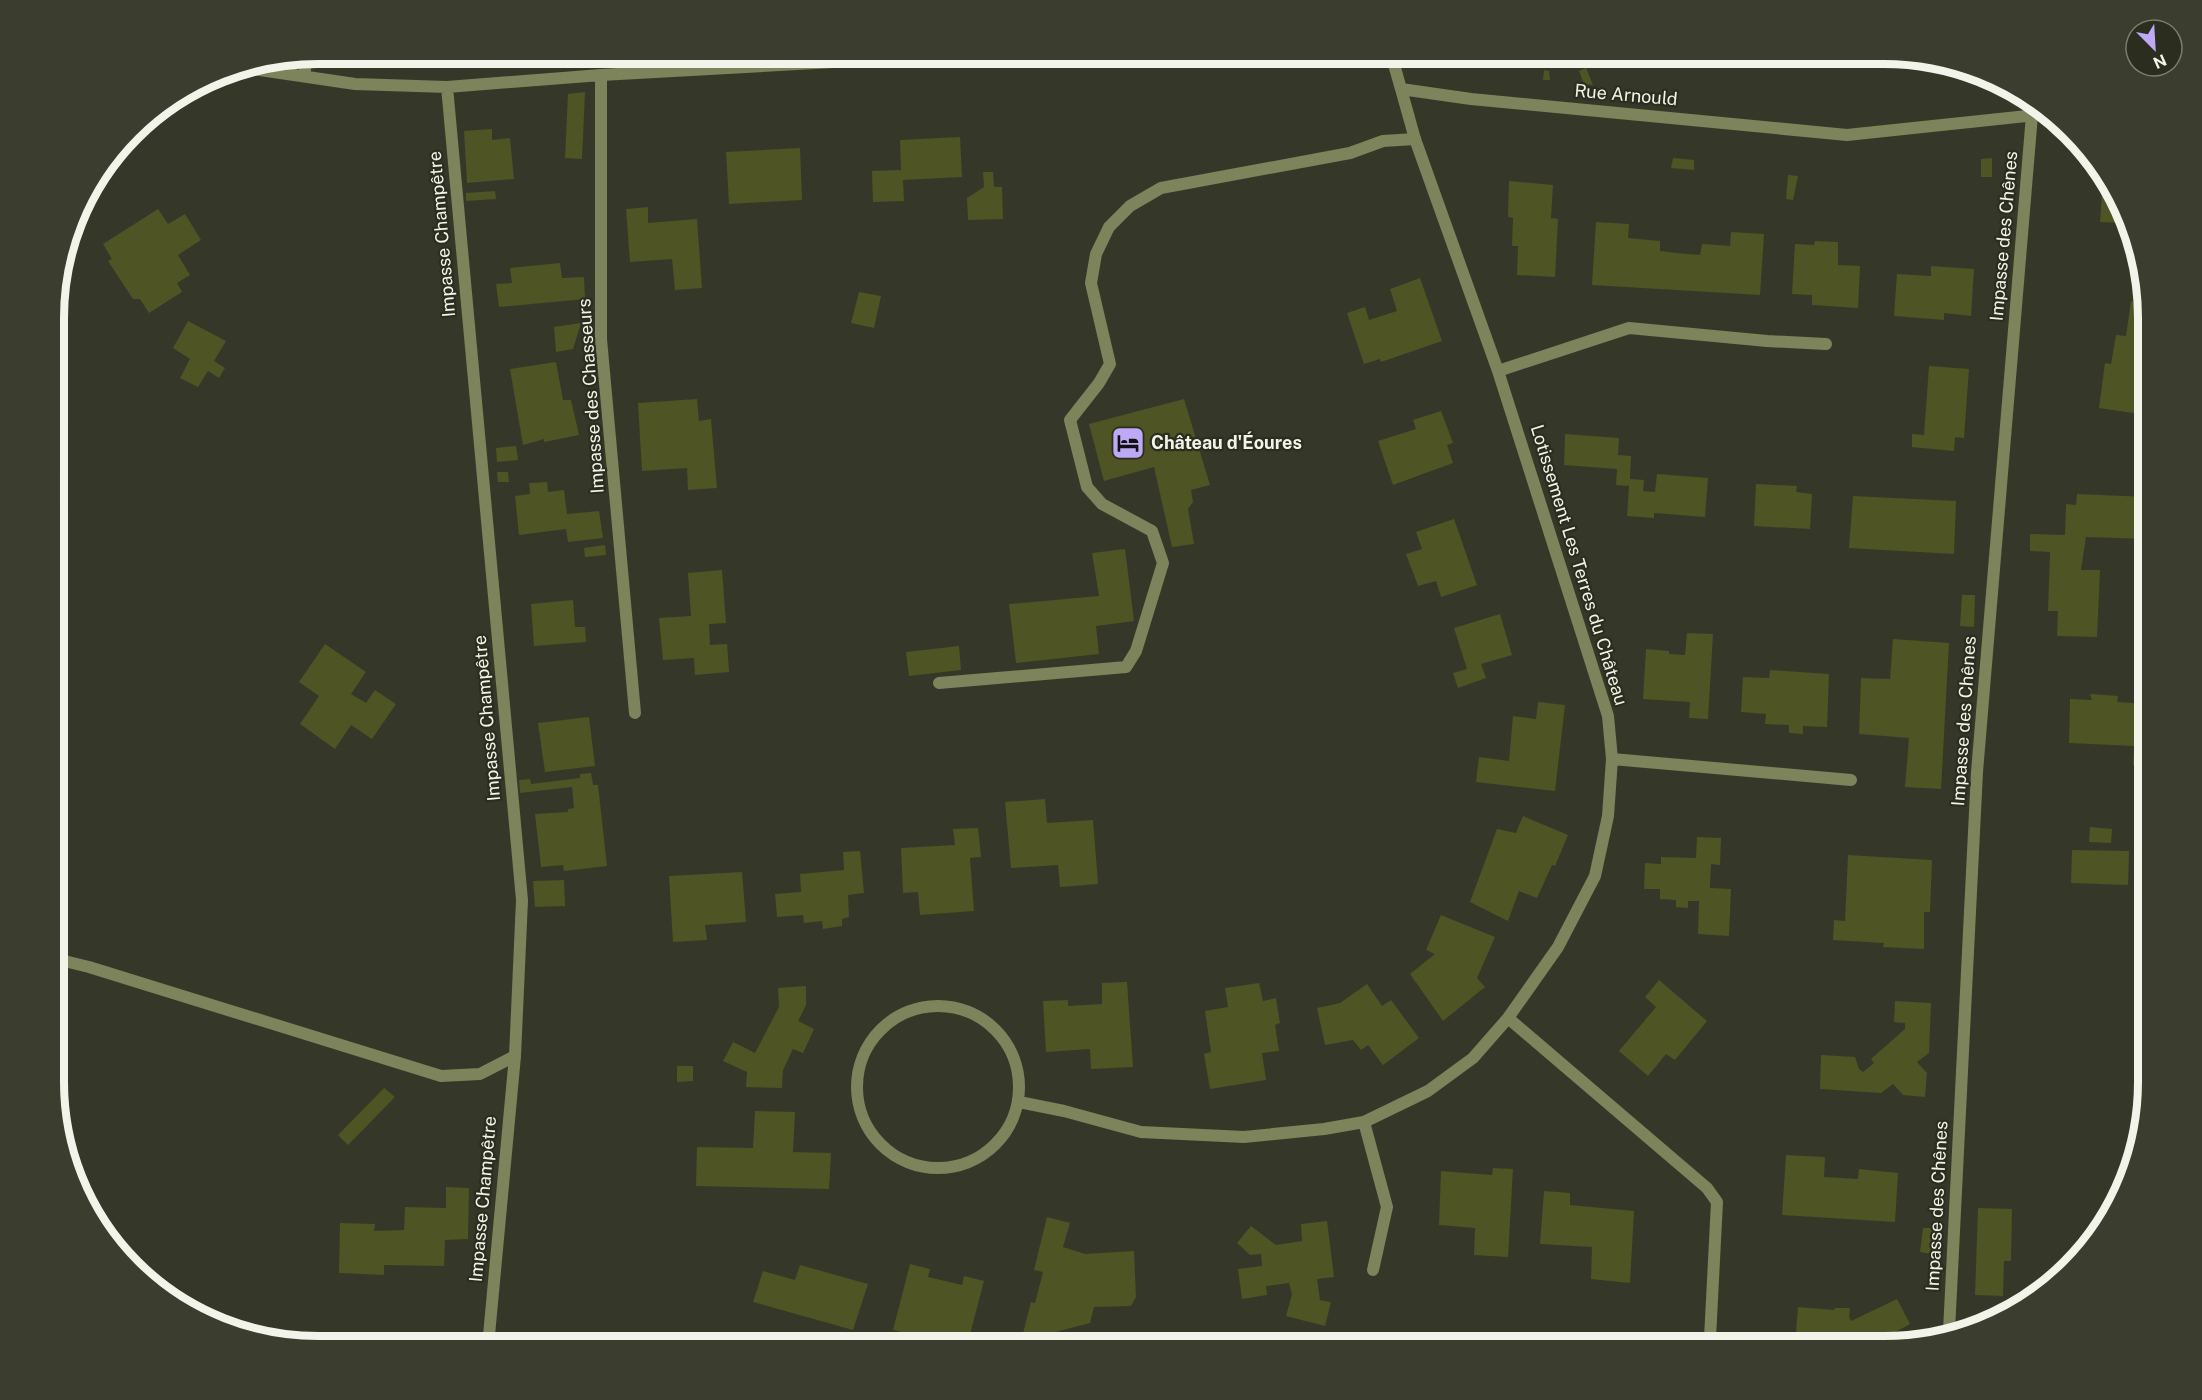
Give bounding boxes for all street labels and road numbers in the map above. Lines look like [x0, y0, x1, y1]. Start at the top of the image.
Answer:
street label: Rue Arnould [1574, 80, 1679, 109]
street label: Impasse Champêtre [424, 150, 459, 318]
street label: Impasse des Chênes [1986, 150, 2021, 322]
street label: Impasse des Chasseurs [573, 298, 608, 494]
street label: Lotissement Les Terres du Château [1527, 422, 1632, 708]
street label: Impasse Champêtre [469, 634, 504, 802]
street label: Impasse des Chênes [1947, 635, 1980, 807]
street label: Impasse Champêtre [465, 1115, 500, 1283]
street label: Impasse des Chênes [1922, 1120, 1951, 1292]

